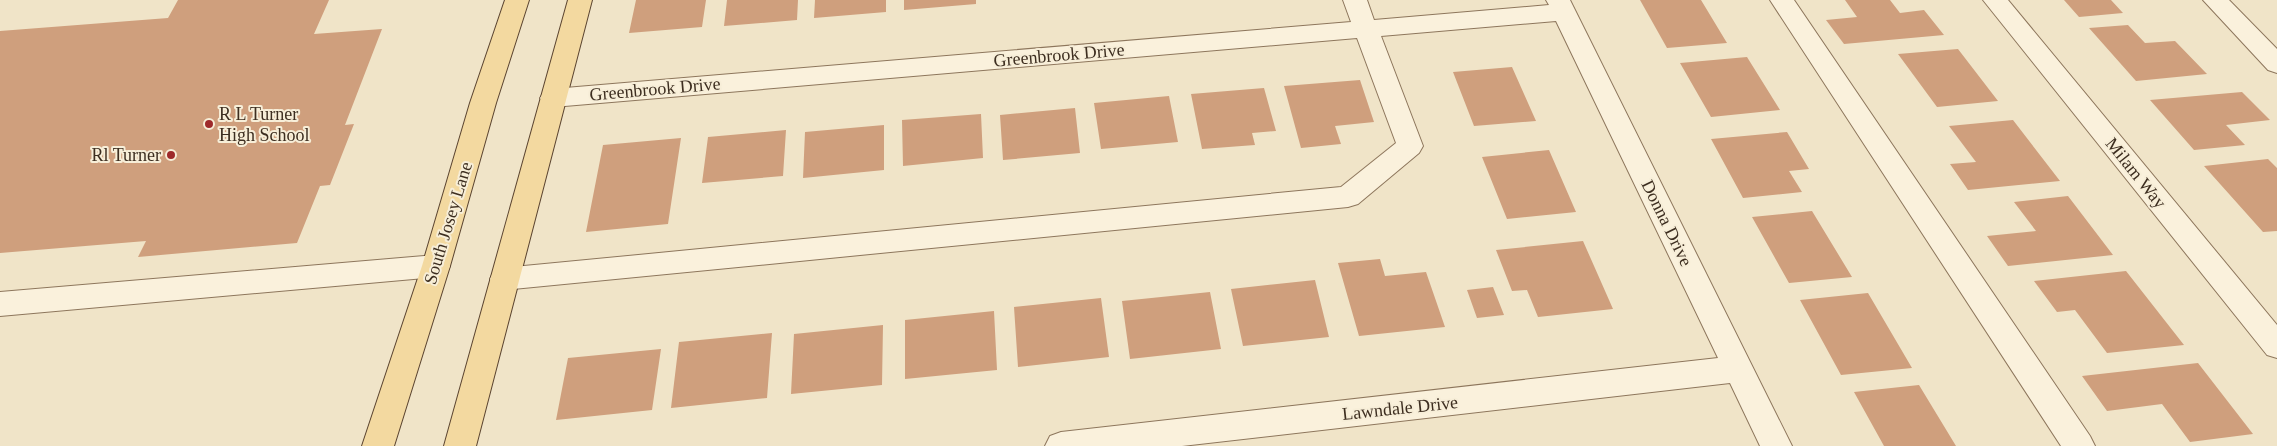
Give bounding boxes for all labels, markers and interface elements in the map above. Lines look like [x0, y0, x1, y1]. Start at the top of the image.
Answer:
street label: Greenbrook Drive [993, 39, 1125, 71]
street label: Greenbrook Drive [589, 73, 721, 105]
place label: R L Turner High School [219, 104, 310, 145]
marker: R L Turner High School [203, 118, 215, 130]
street label: Milam Way [2102, 134, 2170, 212]
place label: Rl Turner [91, 145, 161, 165]
marker: Rl Turner [165, 149, 177, 161]
street label: South Josey Lane [420, 159, 476, 287]
street label: Donna Drive [1638, 177, 1696, 269]
street label: Lawndale Drive [1341, 392, 1459, 424]

